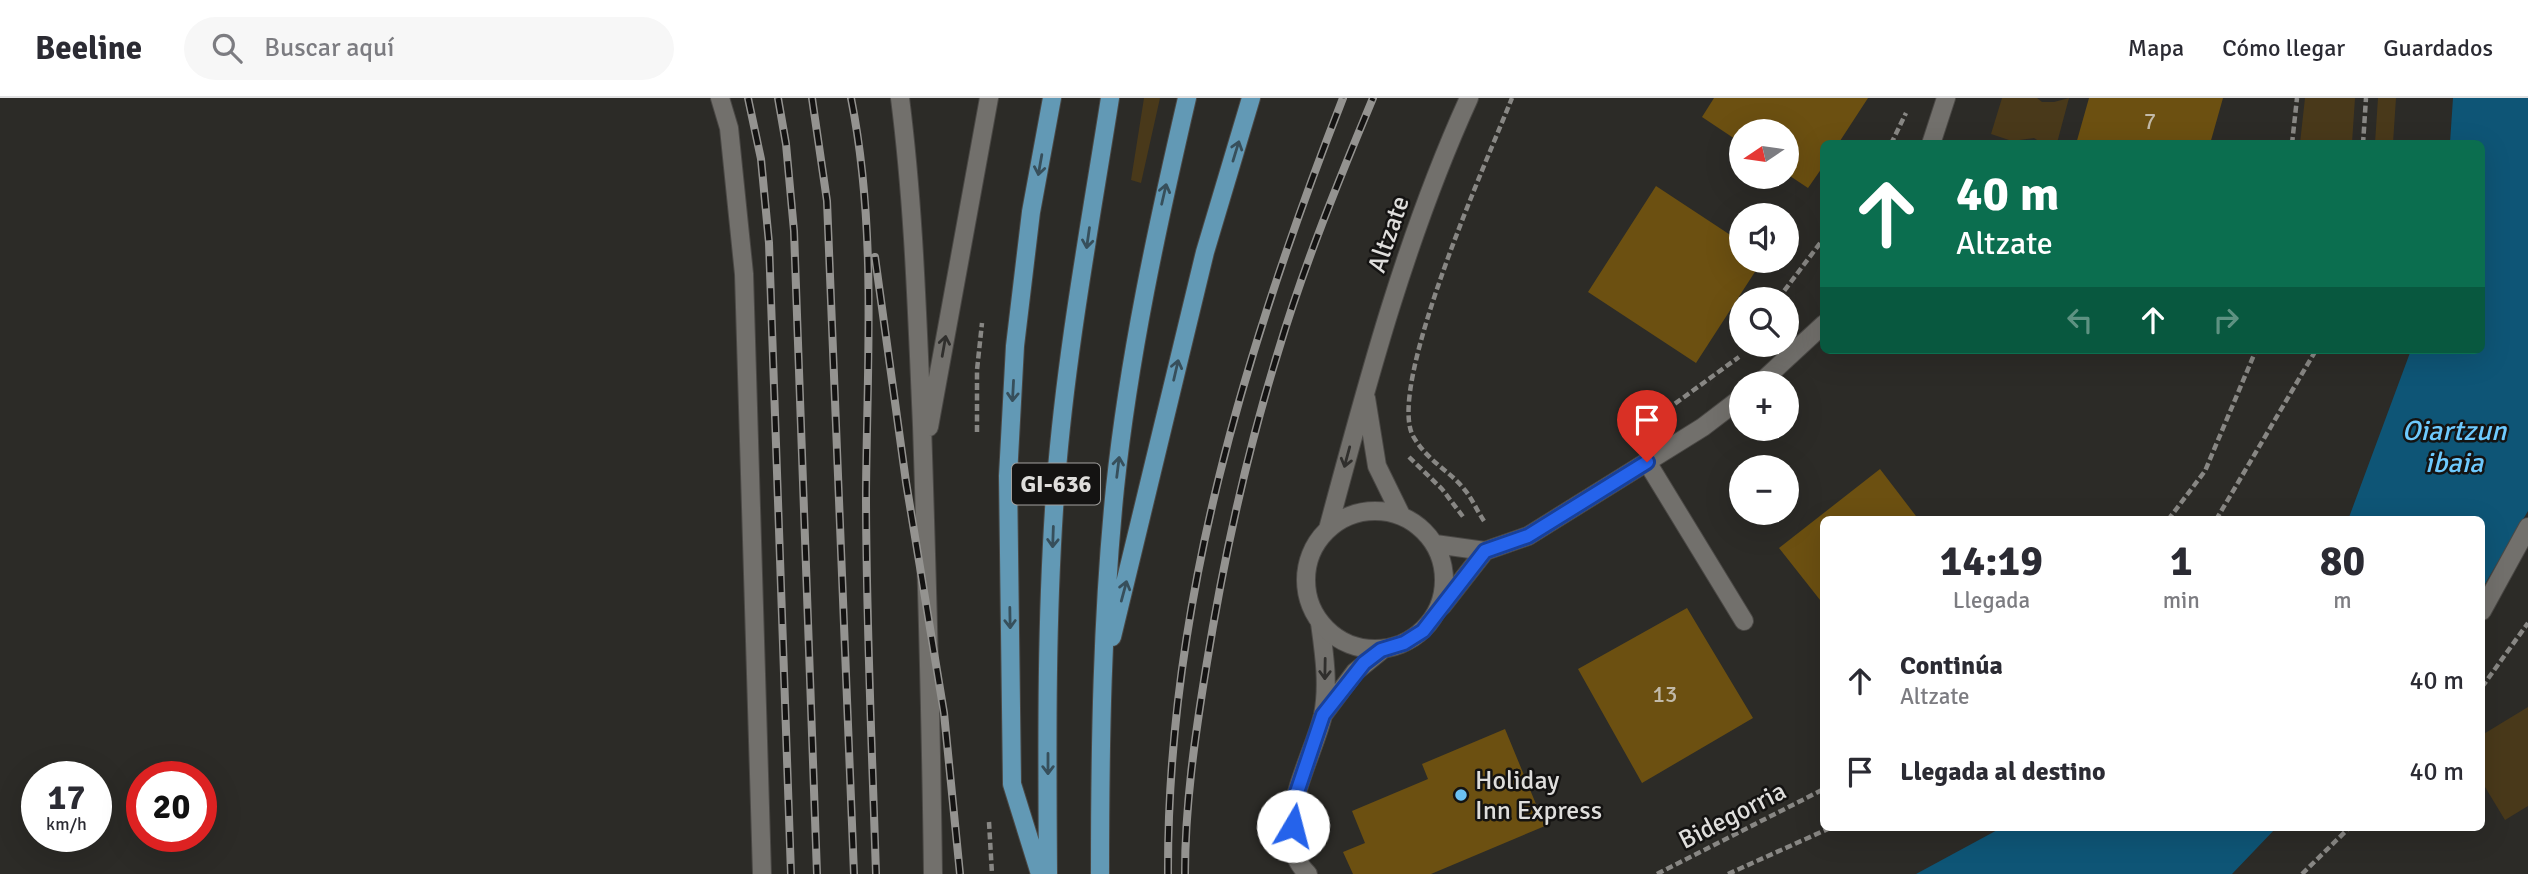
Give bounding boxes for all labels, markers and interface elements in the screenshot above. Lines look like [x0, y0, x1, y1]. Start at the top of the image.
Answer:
search box [184, 17, 674, 80]
text: Beeline [35, 28, 142, 69]
icon: search [208, 29, 246, 67]
text: Buscar aquí [264, 32, 394, 64]
text: Mapa [2128, 33, 2184, 63]
text: Cómo llegar [2222, 33, 2345, 63]
text: Guardados [2383, 33, 2493, 63]
house number: 7 [2144, 107, 2156, 136]
north arrow [1729, 119, 1799, 189]
map controls [1729, 119, 1799, 525]
one-way arrow [1230, 140, 1243, 162]
one-way arrow [1033, 153, 1046, 176]
text: 40 m [1956, 164, 2059, 224]
icon: ahead [1841, 168, 1932, 259]
one-way arrow [1158, 183, 1172, 206]
street label: Altzate [1361, 192, 1417, 277]
button: sound [1729, 203, 1799, 273]
text: Altzate [1956, 224, 2053, 263]
one-way arrow [1081, 226, 1094, 249]
button: search [1729, 287, 1799, 357]
icon: left [2061, 301, 2099, 339]
icon: ahead [2134, 301, 2172, 339]
icon: right [2207, 301, 2245, 339]
one-way arrow [938, 335, 951, 358]
one-way arrow [1169, 359, 1183, 382]
button: + [1729, 371, 1799, 441]
one-way arrow [1006, 379, 1019, 402]
pin [1617, 390, 1677, 462]
icon: arrive [1628, 401, 1666, 439]
water label: Oiartzun ibaia [2402, 414, 2507, 480]
one-way arrow [1340, 446, 1353, 468]
button: − [1729, 455, 1799, 525]
one-way arrow [1112, 456, 1125, 479]
road number: GI-636 [1012, 464, 1100, 505]
one-way arrow [1047, 525, 1060, 548]
text: 14:19 [1940, 536, 2043, 587]
text: 1 [2170, 536, 2193, 587]
text: 80 [2320, 536, 2365, 587]
one-way arrow [1118, 581, 1131, 603]
text: Llegada [1953, 586, 2030, 615]
text: min [2163, 586, 2200, 615]
text: m [2333, 586, 2352, 615]
one-way arrow [1003, 606, 1017, 629]
text: Continúa [1900, 650, 2003, 682]
one-way arrow [1318, 657, 1331, 680]
icon: ahead [1841, 662, 1879, 700]
text: 40 m [2409, 665, 2464, 697]
house number: 13 [1653, 680, 1677, 709]
text: Altzate [1900, 682, 1970, 711]
one-way arrow [1041, 752, 1054, 775]
icon: arrive [1841, 753, 1879, 791]
text: Llegada al destino [1900, 756, 2106, 788]
text: 40 m [2409, 756, 2464, 788]
speed limit sign: 20 [126, 761, 217, 852]
place label: Holiday Inn Express [1475, 765, 1602, 827]
street label: Bidegorria [1673, 775, 1792, 857]
text: 17 [48, 776, 85, 819]
marker: Holiday Inn Express [1453, 787, 1469, 803]
position arrow [1256, 789, 1330, 863]
text: km/h [46, 813, 87, 835]

